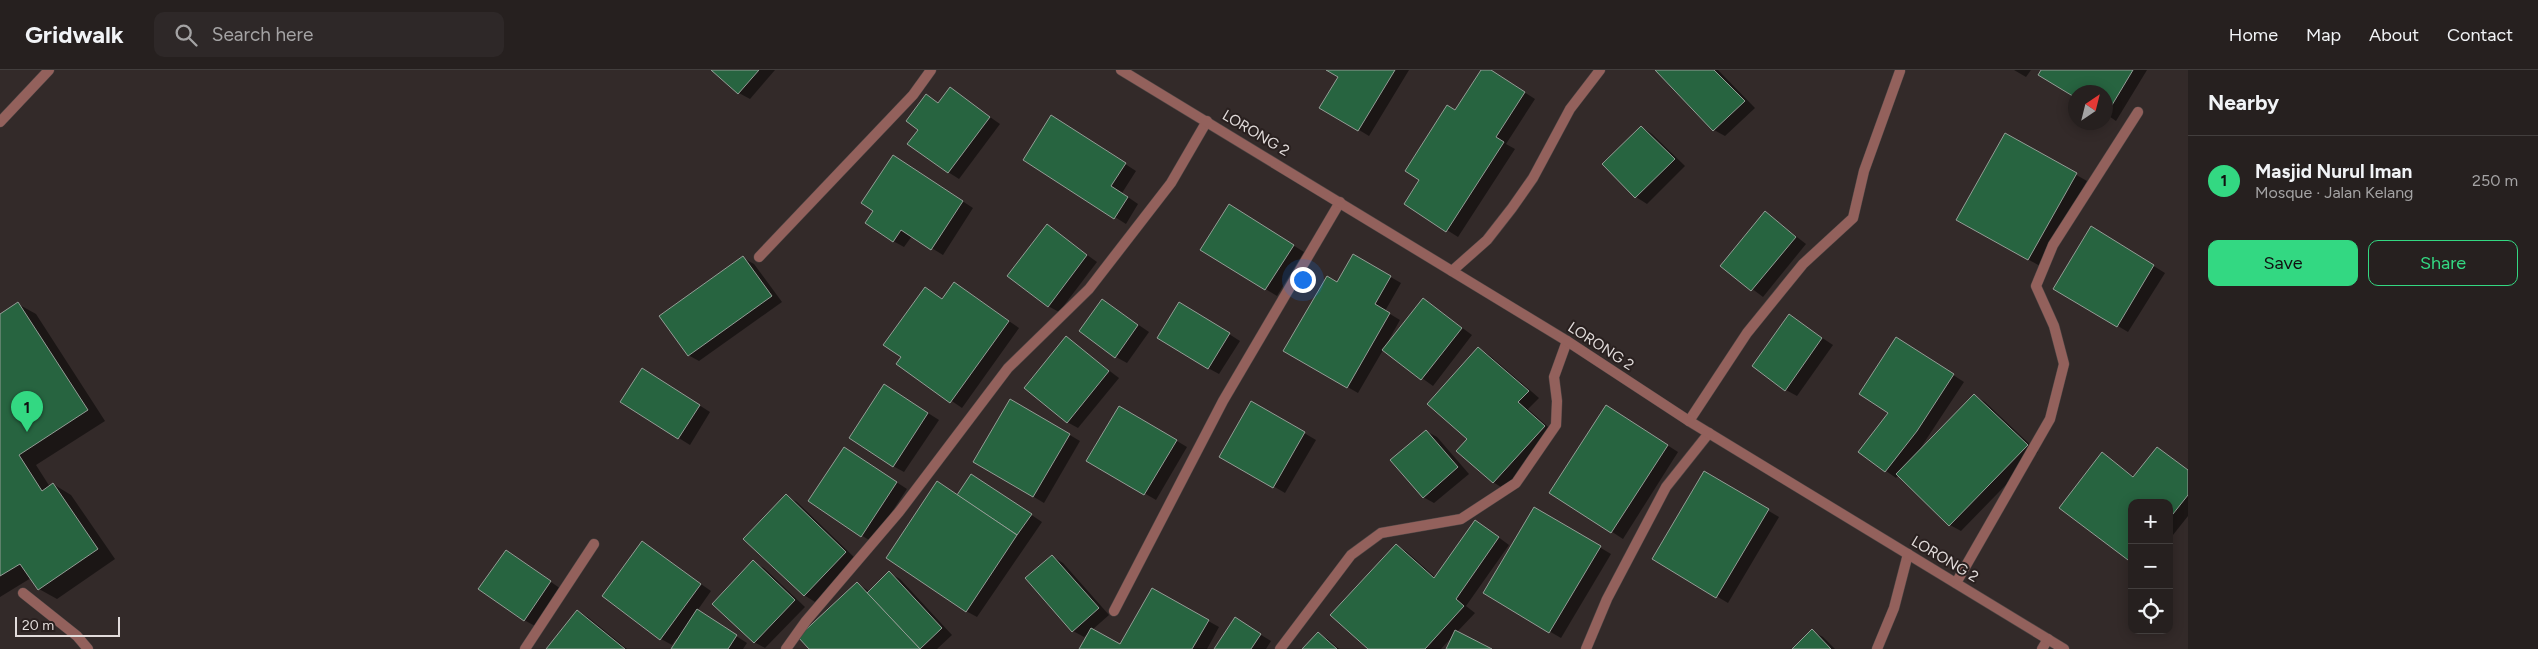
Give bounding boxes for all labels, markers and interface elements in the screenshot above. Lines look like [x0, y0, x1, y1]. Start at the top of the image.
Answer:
search box [154, 12, 504, 57]
text: Gridwalk [25, 20, 124, 49]
icon: search [172, 21, 200, 49]
text: Search here [212, 23, 313, 46]
text: Home [2229, 24, 2278, 46]
text: Map [2306, 24, 2341, 46]
text: About [2369, 24, 2419, 46]
text: Contact [2447, 24, 2513, 46]
north arrow [2068, 85, 2113, 130]
text: Nearby [2208, 90, 2279, 115]
street label: LORONG 2 [1219, 106, 1293, 160]
text: Masjid Nurul Iman [2255, 160, 2412, 183]
text: 1 [2221, 171, 2227, 190]
text: 250 m [2472, 171, 2518, 190]
text: Mosque · Jalan Kelang [2255, 183, 2413, 202]
button: Save [2208, 240, 2358, 286]
button: Share [2368, 240, 2518, 286]
your location [1290, 267, 1316, 293]
street label: LORONG 2 [1565, 318, 1637, 374]
pin: 1 [11, 391, 43, 432]
map controls [2128, 499, 2173, 634]
button: + [2128, 499, 2173, 544]
street label: LORONG 2 [1908, 532, 1982, 586]
button: − [2128, 544, 2173, 589]
button: locate [2128, 589, 2173, 634]
scale bar [15, 614, 120, 637]
text: 20 m [22, 617, 54, 634]

